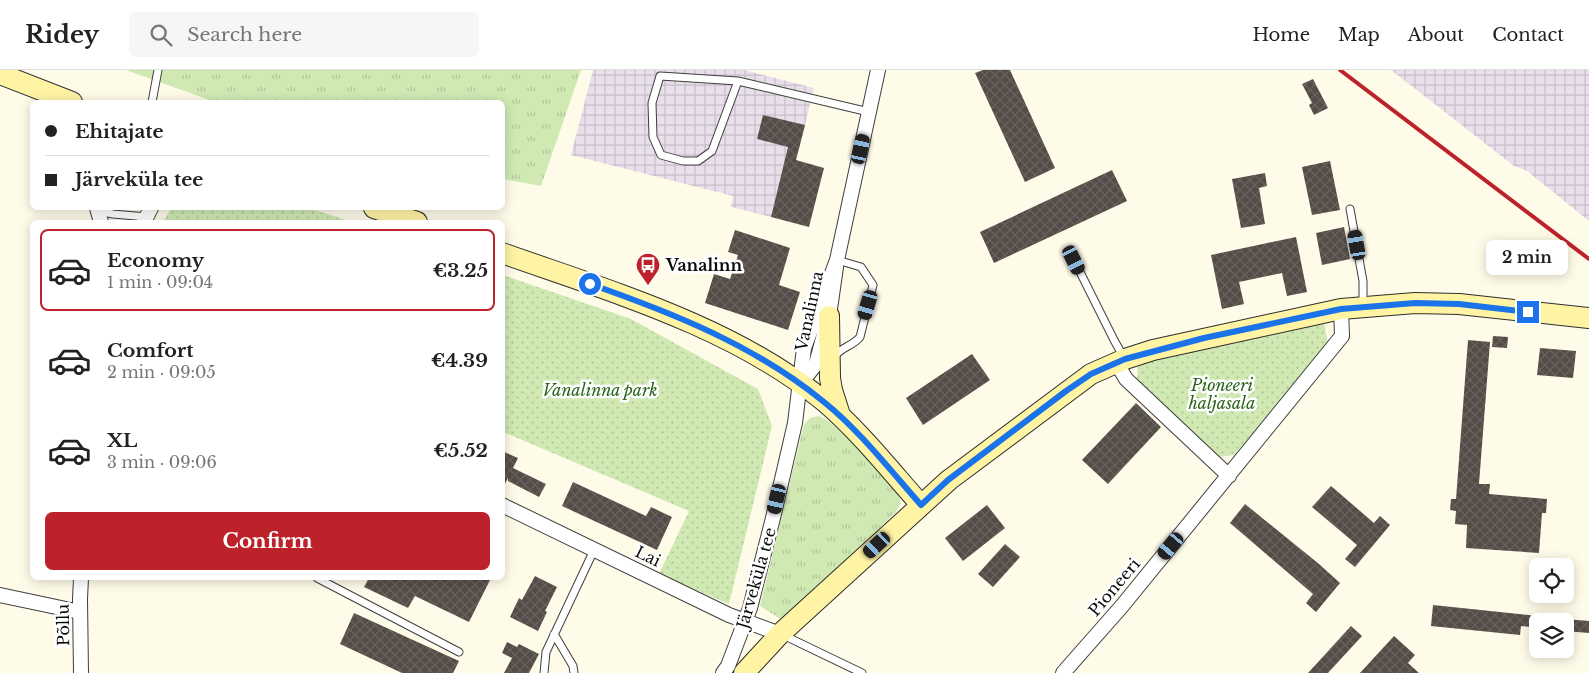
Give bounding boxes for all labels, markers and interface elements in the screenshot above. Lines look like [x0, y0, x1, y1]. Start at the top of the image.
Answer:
search box [129, 12, 479, 57]
text: Ridey [25, 20, 99, 49]
icon: search [147, 21, 175, 49]
text: Search here [187, 23, 302, 46]
text: Home [1252, 24, 1310, 46]
text: Map [1338, 24, 1380, 46]
text: About [1408, 24, 1464, 46]
text: Contact [1492, 24, 1564, 46]
text: Ehitajate [75, 120, 164, 143]
car [850, 133, 871, 165]
text: Järveküla tee [75, 168, 203, 191]
car [1347, 229, 1366, 261]
callout: 2 min [1487, 240, 1569, 274]
car [1060, 243, 1087, 277]
text: 2 min [1502, 247, 1552, 267]
icon: car [47, 248, 92, 293]
text: Economy [107, 249, 204, 272]
bus stop icon: Vanalinn [635, 252, 661, 286]
place label: Vanalinn [665, 255, 742, 275]
text: €3.25 [433, 259, 488, 282]
street label: Vanalinna [791, 269, 827, 354]
text: 1 min · 09:04 [107, 272, 213, 292]
route start [579, 273, 601, 295]
car [856, 289, 879, 321]
route end [1517, 301, 1539, 323]
icon: car [47, 338, 92, 383]
text: Comfort [107, 339, 194, 362]
text: €4.39 [431, 349, 488, 372]
text: 2 min · 09:05 [107, 362, 216, 382]
park label: Pioneeri haljasala [1188, 375, 1255, 413]
park label: Vanalinna park [543, 380, 657, 400]
icon: car [47, 428, 92, 473]
text: XL [107, 429, 137, 452]
text: €5.52 [434, 439, 488, 462]
text: 3 min · 09:06 [107, 452, 217, 472]
car [766, 483, 787, 515]
button: Confirm [45, 512, 490, 570]
street label: Järveküla tee [731, 525, 780, 633]
car [860, 529, 893, 561]
car [1155, 530, 1186, 562]
street label: Lai [632, 541, 665, 571]
street label: Pioneeri [1084, 554, 1144, 620]
map controls [1529, 558, 1574, 658]
button: locate [1529, 558, 1574, 603]
street label: Põllu [53, 604, 73, 646]
button: layers [1529, 613, 1574, 658]

